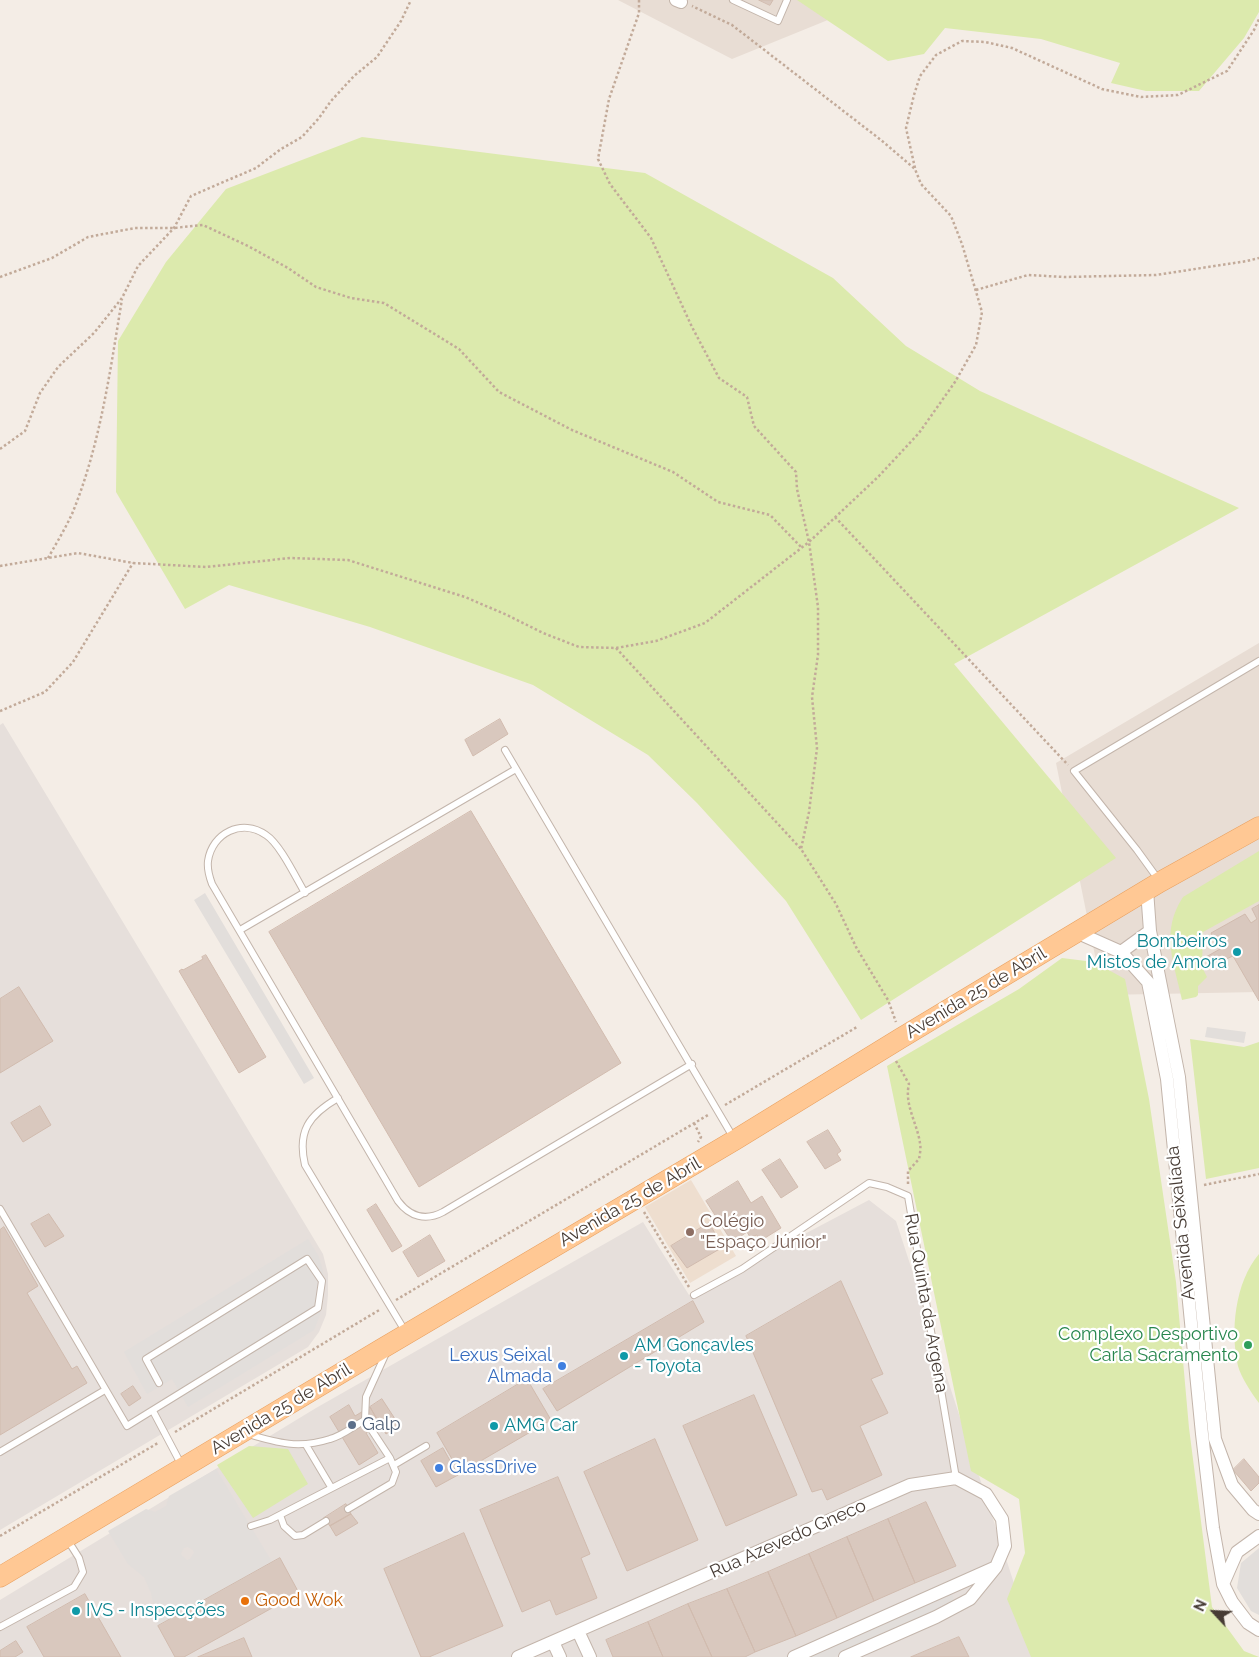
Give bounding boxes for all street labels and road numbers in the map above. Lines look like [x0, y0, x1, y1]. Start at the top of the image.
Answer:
street label: Avenida 25 de Abril [902, 943, 1050, 1043]
street label: Avenida Seixalíada [1162, 1145, 1200, 1301]
street label: Avenida 25 de Abril [555, 1153, 705, 1251]
street label: Rua Quinta da Argena [900, 1212, 952, 1394]
street label: Avenida 25 de Abril [207, 1359, 355, 1459]
street label: Rua Azevedo Gneco [707, 1495, 869, 1583]

